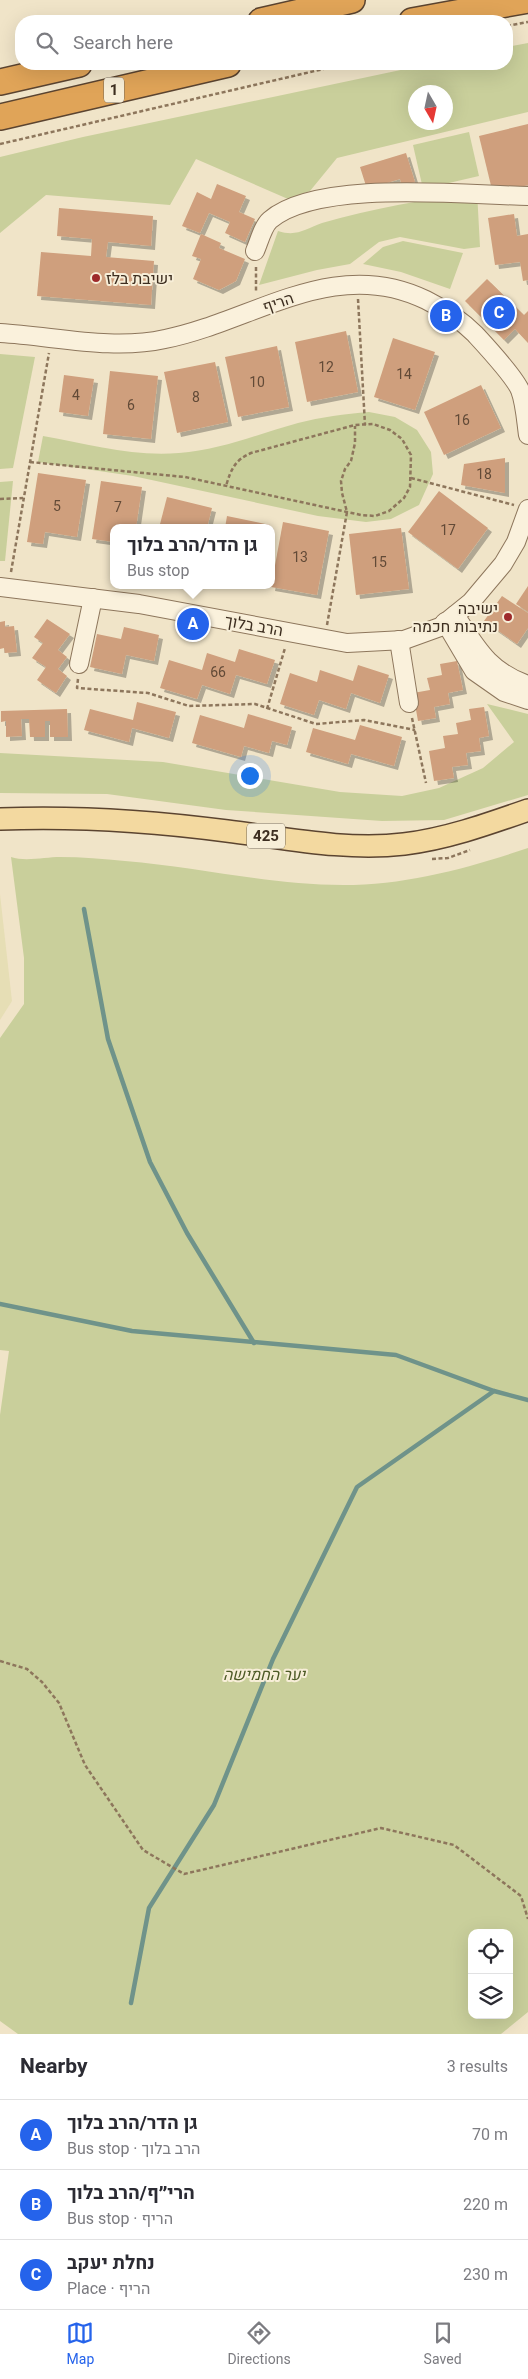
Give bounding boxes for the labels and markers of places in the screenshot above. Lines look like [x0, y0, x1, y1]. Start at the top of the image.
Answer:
place label: ישיבת בלז [106, 267, 173, 291]
marker: ישיבת בלז [90, 272, 102, 284]
pin: C [483, 294, 515, 332]
pin: B [430, 297, 462, 335]
place label: ישיבה נתיבות חכמה [412, 597, 498, 639]
pin: A [177, 605, 209, 643]
marker: ישיבה נתיבות חכמה [502, 611, 514, 623]

